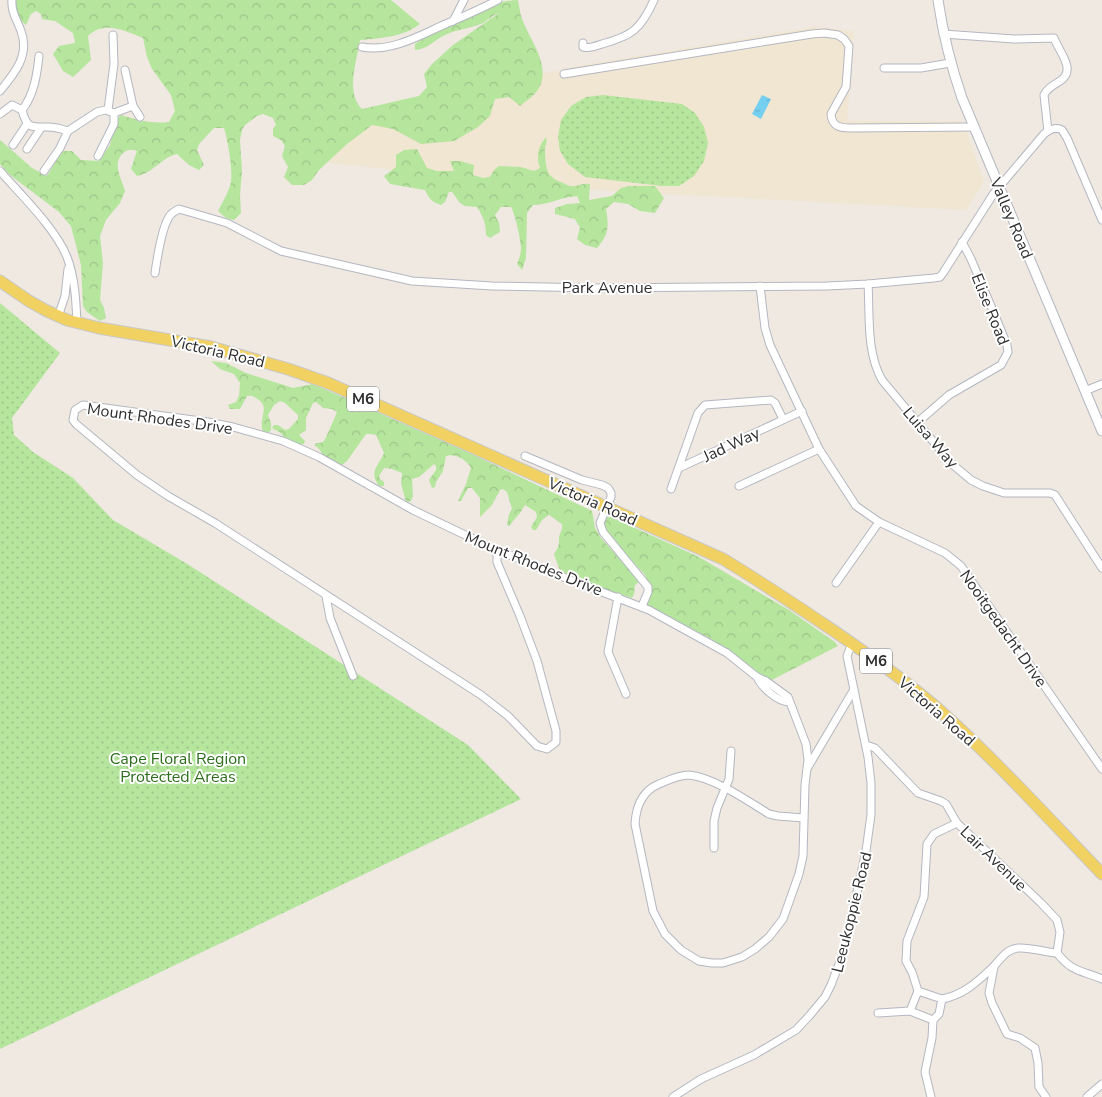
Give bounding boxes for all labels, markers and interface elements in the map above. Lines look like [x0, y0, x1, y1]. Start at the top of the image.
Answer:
street label: Valley Road [984, 174, 1038, 262]
street label: Elise Road [966, 270, 1014, 348]
street label: Park Avenue [562, 277, 652, 299]
street label: Victoria Road [168, 330, 267, 373]
road number: M6 [347, 386, 379, 412]
street label: Mount Rhodes Drive [86, 398, 234, 440]
street label: Luisa Way [897, 402, 964, 474]
street label: Jad Way [698, 422, 764, 468]
street label: Victoria Road [543, 472, 641, 531]
street label: Mount Rhodes Drive [462, 526, 606, 602]
street label: Nooitgedacht Drive [954, 565, 1052, 692]
road number: M6 [860, 648, 892, 674]
street label: Victoria Road [892, 671, 980, 751]
park label: Cape Floral Region Protected Areas [110, 748, 246, 788]
street label: Lair Avenue [955, 821, 1032, 896]
street label: Leeukoppie Road [826, 850, 878, 975]

